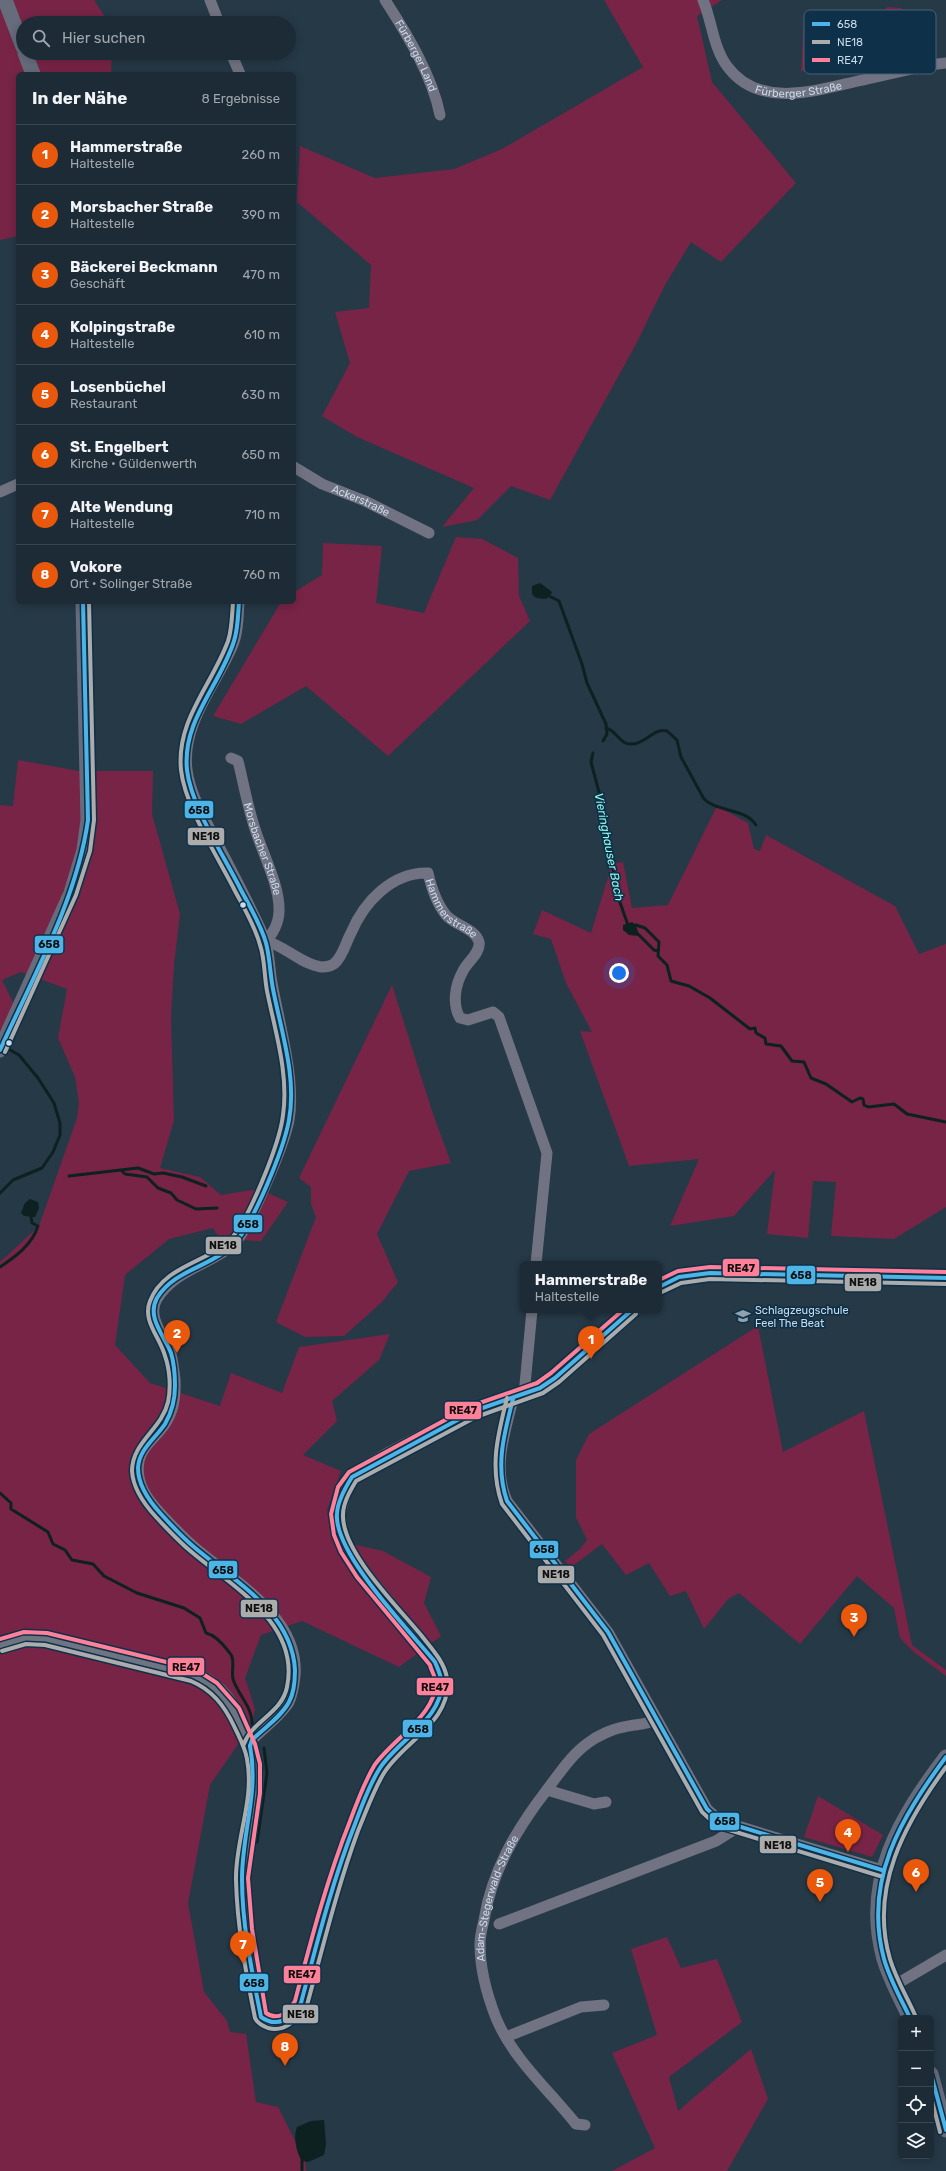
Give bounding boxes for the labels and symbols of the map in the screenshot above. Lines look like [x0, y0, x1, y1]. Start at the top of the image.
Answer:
legend [804, 10, 936, 74]
street label: Fürberger Land [393, 17, 440, 93]
text: 658 [837, 18, 857, 31]
text: NE18 [837, 36, 863, 49]
text: RE47 [837, 54, 863, 67]
street label: Fürberger Straße [754, 79, 843, 100]
street label: Ackerstraße [330, 482, 392, 519]
water label: Vieringhauser Bach [592, 792, 626, 902]
line badge: 658 [184, 800, 214, 819]
street label: Morsbacher Straße [241, 801, 284, 896]
text: 658 [188, 804, 210, 817]
line badge: NE18 [187, 827, 225, 846]
text: NE18 [192, 830, 220, 843]
street label: Hammerstraße [423, 877, 480, 940]
unlabelled marker [238, 900, 248, 910]
line badge: 658 [34, 935, 64, 954]
text: 658 [38, 938, 60, 951]
your location [609, 963, 629, 983]
unlabelled marker [4, 1038, 14, 1048]
line badge: 658 [233, 1214, 263, 1233]
text: 658 [237, 1218, 259, 1231]
line badge: NE18 [205, 1236, 242, 1255]
text: NE18 [209, 1239, 237, 1252]
line badge: RE47 [722, 1258, 760, 1277]
text: RE47 [727, 1262, 756, 1275]
line badge: 658 [786, 1265, 816, 1285]
text: 658 [790, 1269, 812, 1282]
line badge: NE18 [844, 1273, 882, 1292]
text: NE18 [849, 1276, 877, 1289]
place label: Schlagzeugschule Feel The Beat [755, 1304, 849, 1330]
school or university icon: Schlagzeugschule Feel The Beat [734, 1307, 752, 1325]
pin: 2 [164, 1320, 190, 1353]
pin: 1 [578, 1326, 604, 1359]
line badge: RE47 [444, 1401, 482, 1420]
text: RE47 [449, 1404, 478, 1417]
line badge: 658 [529, 1540, 559, 1559]
text: 658 [533, 1543, 555, 1556]
line badge: 658 [208, 1560, 238, 1579]
text: 658 [212, 1564, 234, 1577]
line badge: NE18 [537, 1565, 575, 1584]
text: NE18 [542, 1568, 570, 1581]
line badge: NE18 [240, 1599, 278, 1618]
text: NE18 [245, 1602, 273, 1615]
pin: 3 [841, 1604, 867, 1637]
line badge: RE47 [167, 1657, 205, 1676]
text: RE47 [172, 1661, 201, 1674]
line badge: RE47 [416, 1677, 454, 1696]
text: RE47 [421, 1681, 450, 1694]
line badge: 658 [402, 1719, 433, 1738]
text: 658 [407, 1723, 429, 1736]
line badge: 658 [709, 1812, 740, 1831]
text: 658 [714, 1815, 736, 1828]
pin: 4 [835, 1819, 861, 1852]
street label: Adam-Stegerwald-Straße [473, 1833, 521, 1962]
line badge: NE18 [759, 1835, 797, 1854]
text: NE18 [764, 1839, 792, 1852]
pin: 6 [903, 1859, 929, 1892]
pin: 5 [807, 1869, 833, 1902]
pin: 7 [230, 1931, 256, 1964]
line badge: RE47 [283, 1965, 321, 1984]
text: RE47 [288, 1968, 317, 1981]
line badge: 658 [239, 1973, 269, 1992]
text: 658 [243, 1977, 265, 1990]
line badge: NE18 [282, 2004, 319, 2024]
text: NE18 [287, 2008, 315, 2021]
pin: 8 [272, 2033, 298, 2066]

